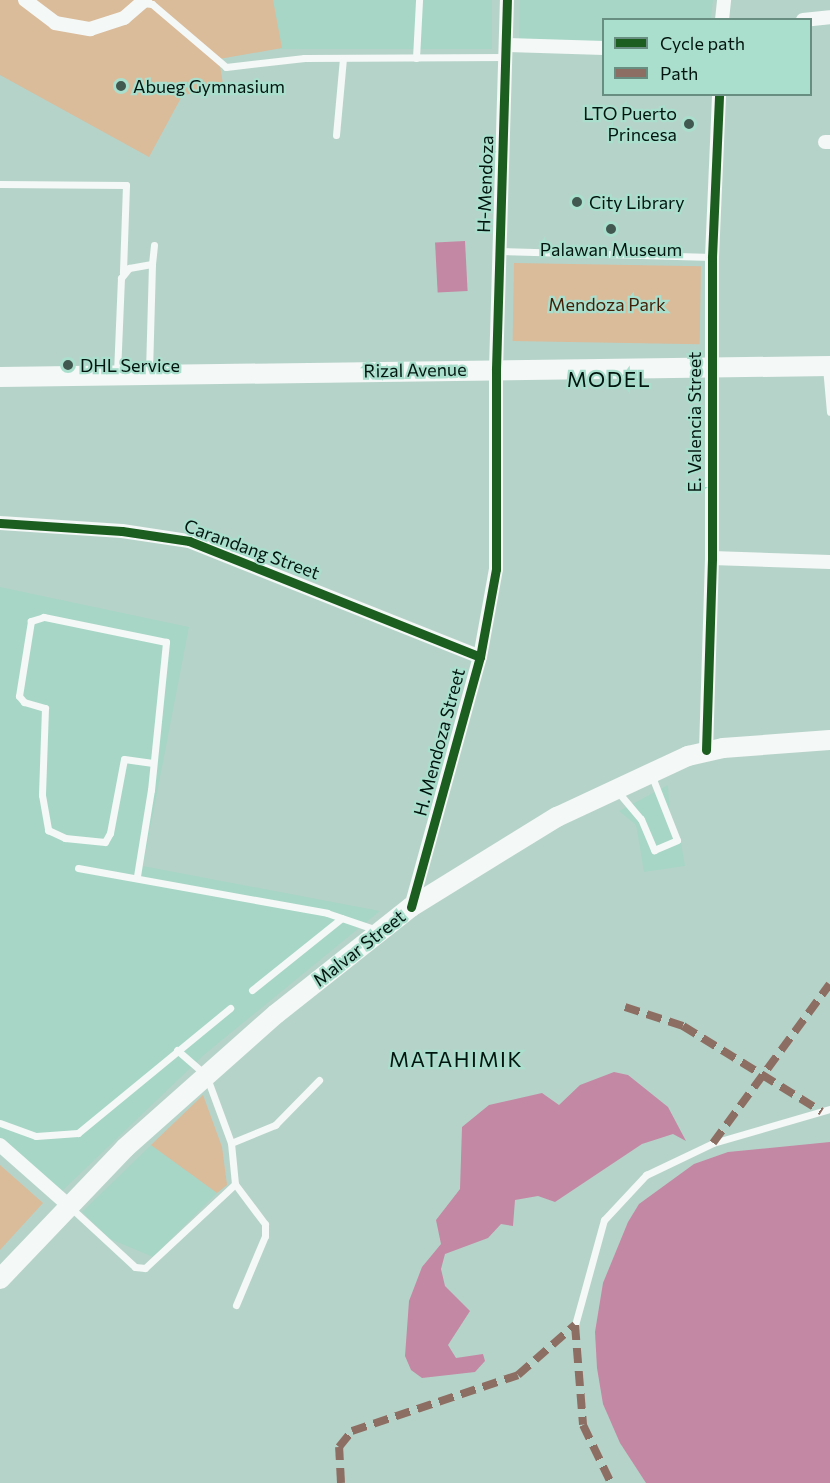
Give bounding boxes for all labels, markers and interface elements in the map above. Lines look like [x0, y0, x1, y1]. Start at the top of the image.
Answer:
legend [602, 18, 812, 96]
text: Cycle path [660, 32, 745, 54]
text: Path [660, 62, 698, 84]
place label: Abueg Gymnasium [133, 75, 285, 97]
marker: Abueg Gymnasium [114, 79, 128, 93]
place label: LTO Puerto Princesa [583, 103, 677, 146]
marker: LTO Puerto Princesa [682, 117, 696, 131]
street label: H-Mendoza [473, 135, 497, 233]
place label: City Library [589, 191, 685, 213]
marker: City Library [570, 195, 584, 209]
marker: Palawan Museum [604, 222, 618, 236]
place label: Palawan Museum [540, 238, 682, 260]
park label: Mendoza Park [548, 293, 666, 315]
street label: E. Valencia Street [683, 352, 705, 492]
place label: DHL Service [80, 354, 180, 376]
marker: DHL Service [61, 358, 75, 372]
street label: Rizal Avenue [363, 358, 467, 382]
district label: MODEL [567, 366, 651, 392]
street label: Carandang Street [181, 514, 323, 584]
street label: H. Mendoza Street [409, 666, 469, 818]
street label: Malvar Street [309, 905, 409, 991]
district label: MATAHIMIK [389, 1046, 523, 1072]

